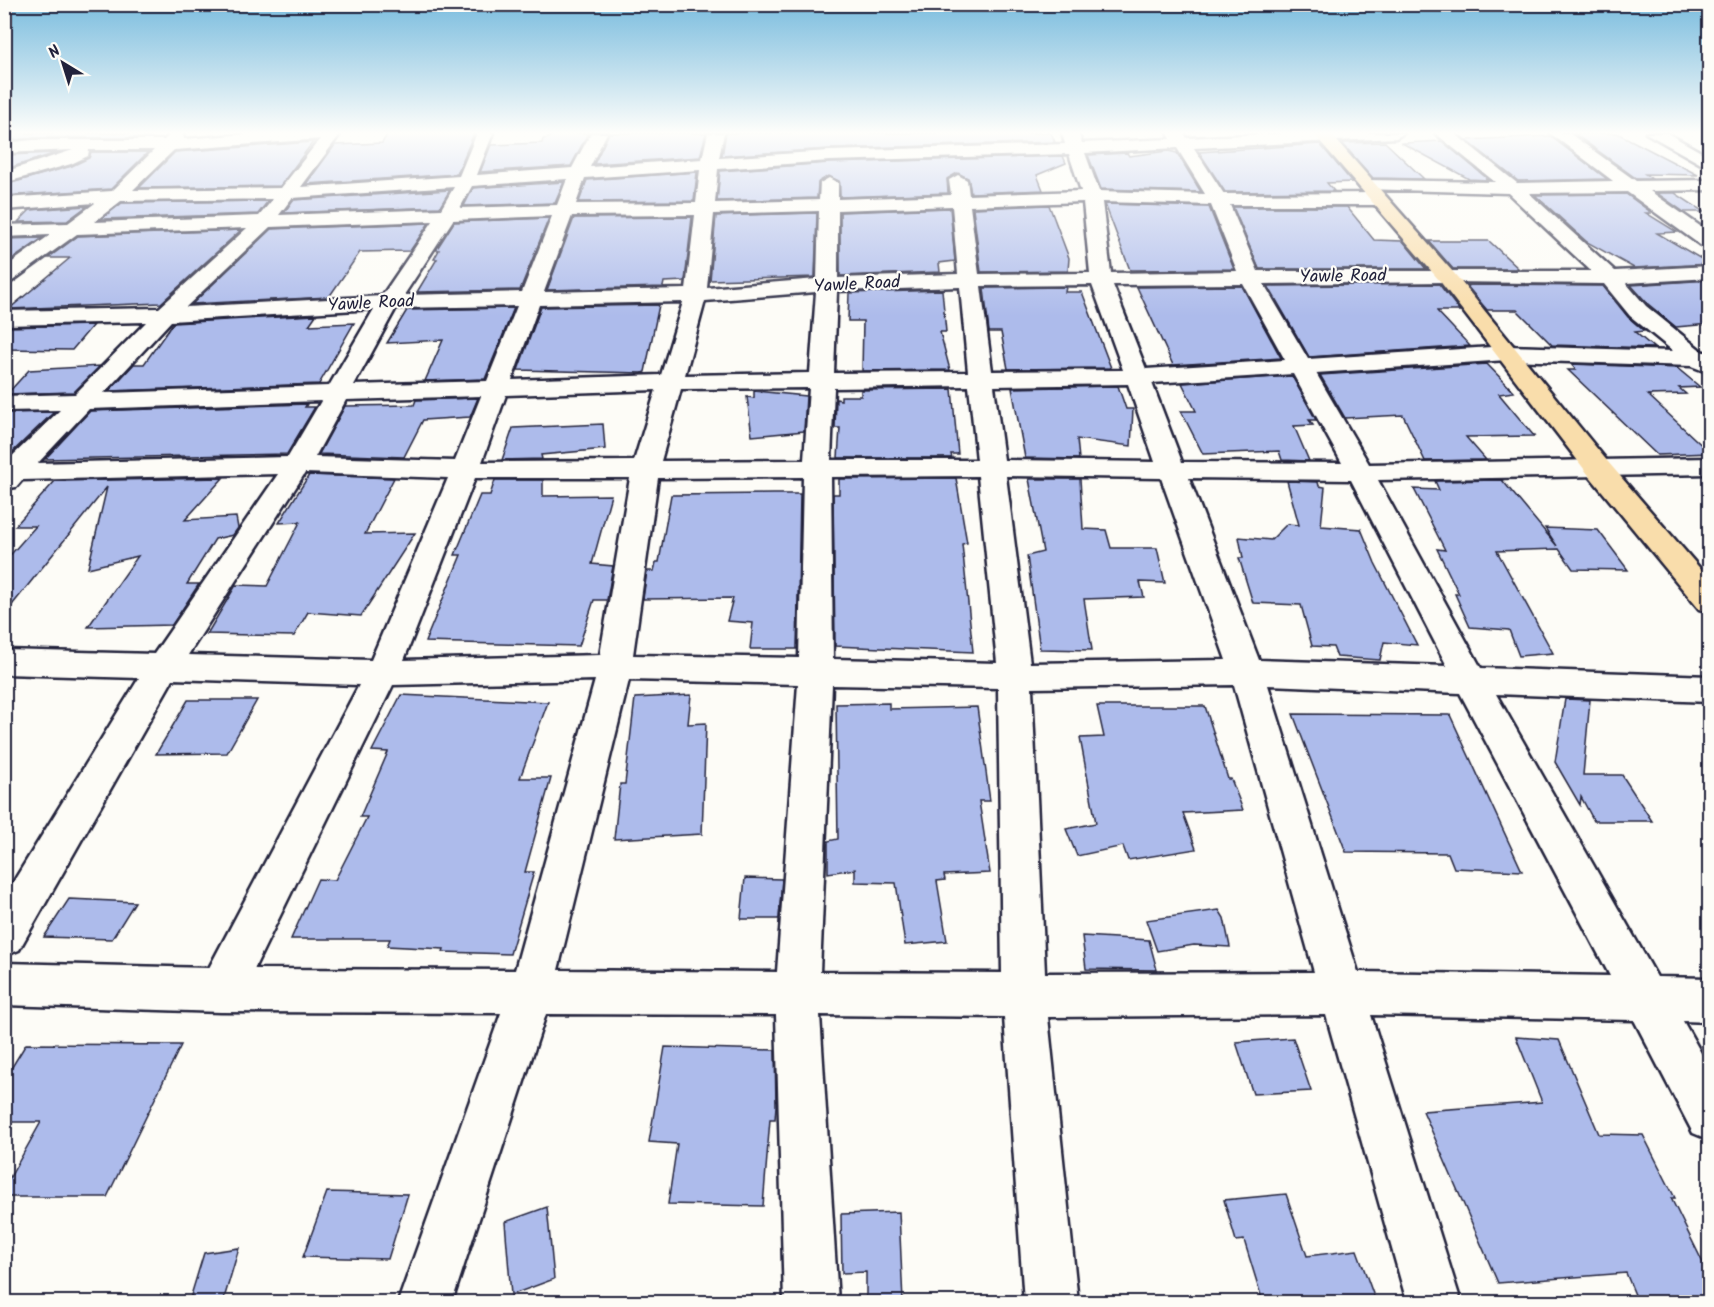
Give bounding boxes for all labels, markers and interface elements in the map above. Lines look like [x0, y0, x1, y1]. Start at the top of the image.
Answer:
north arrow [33, 33, 93, 93]
text: N [43, 39, 66, 65]
street label: Yawle Road [1299, 262, 1388, 292]
street label: Yawle Road [813, 268, 902, 302]
street label: Yawle Road [327, 287, 416, 321]

